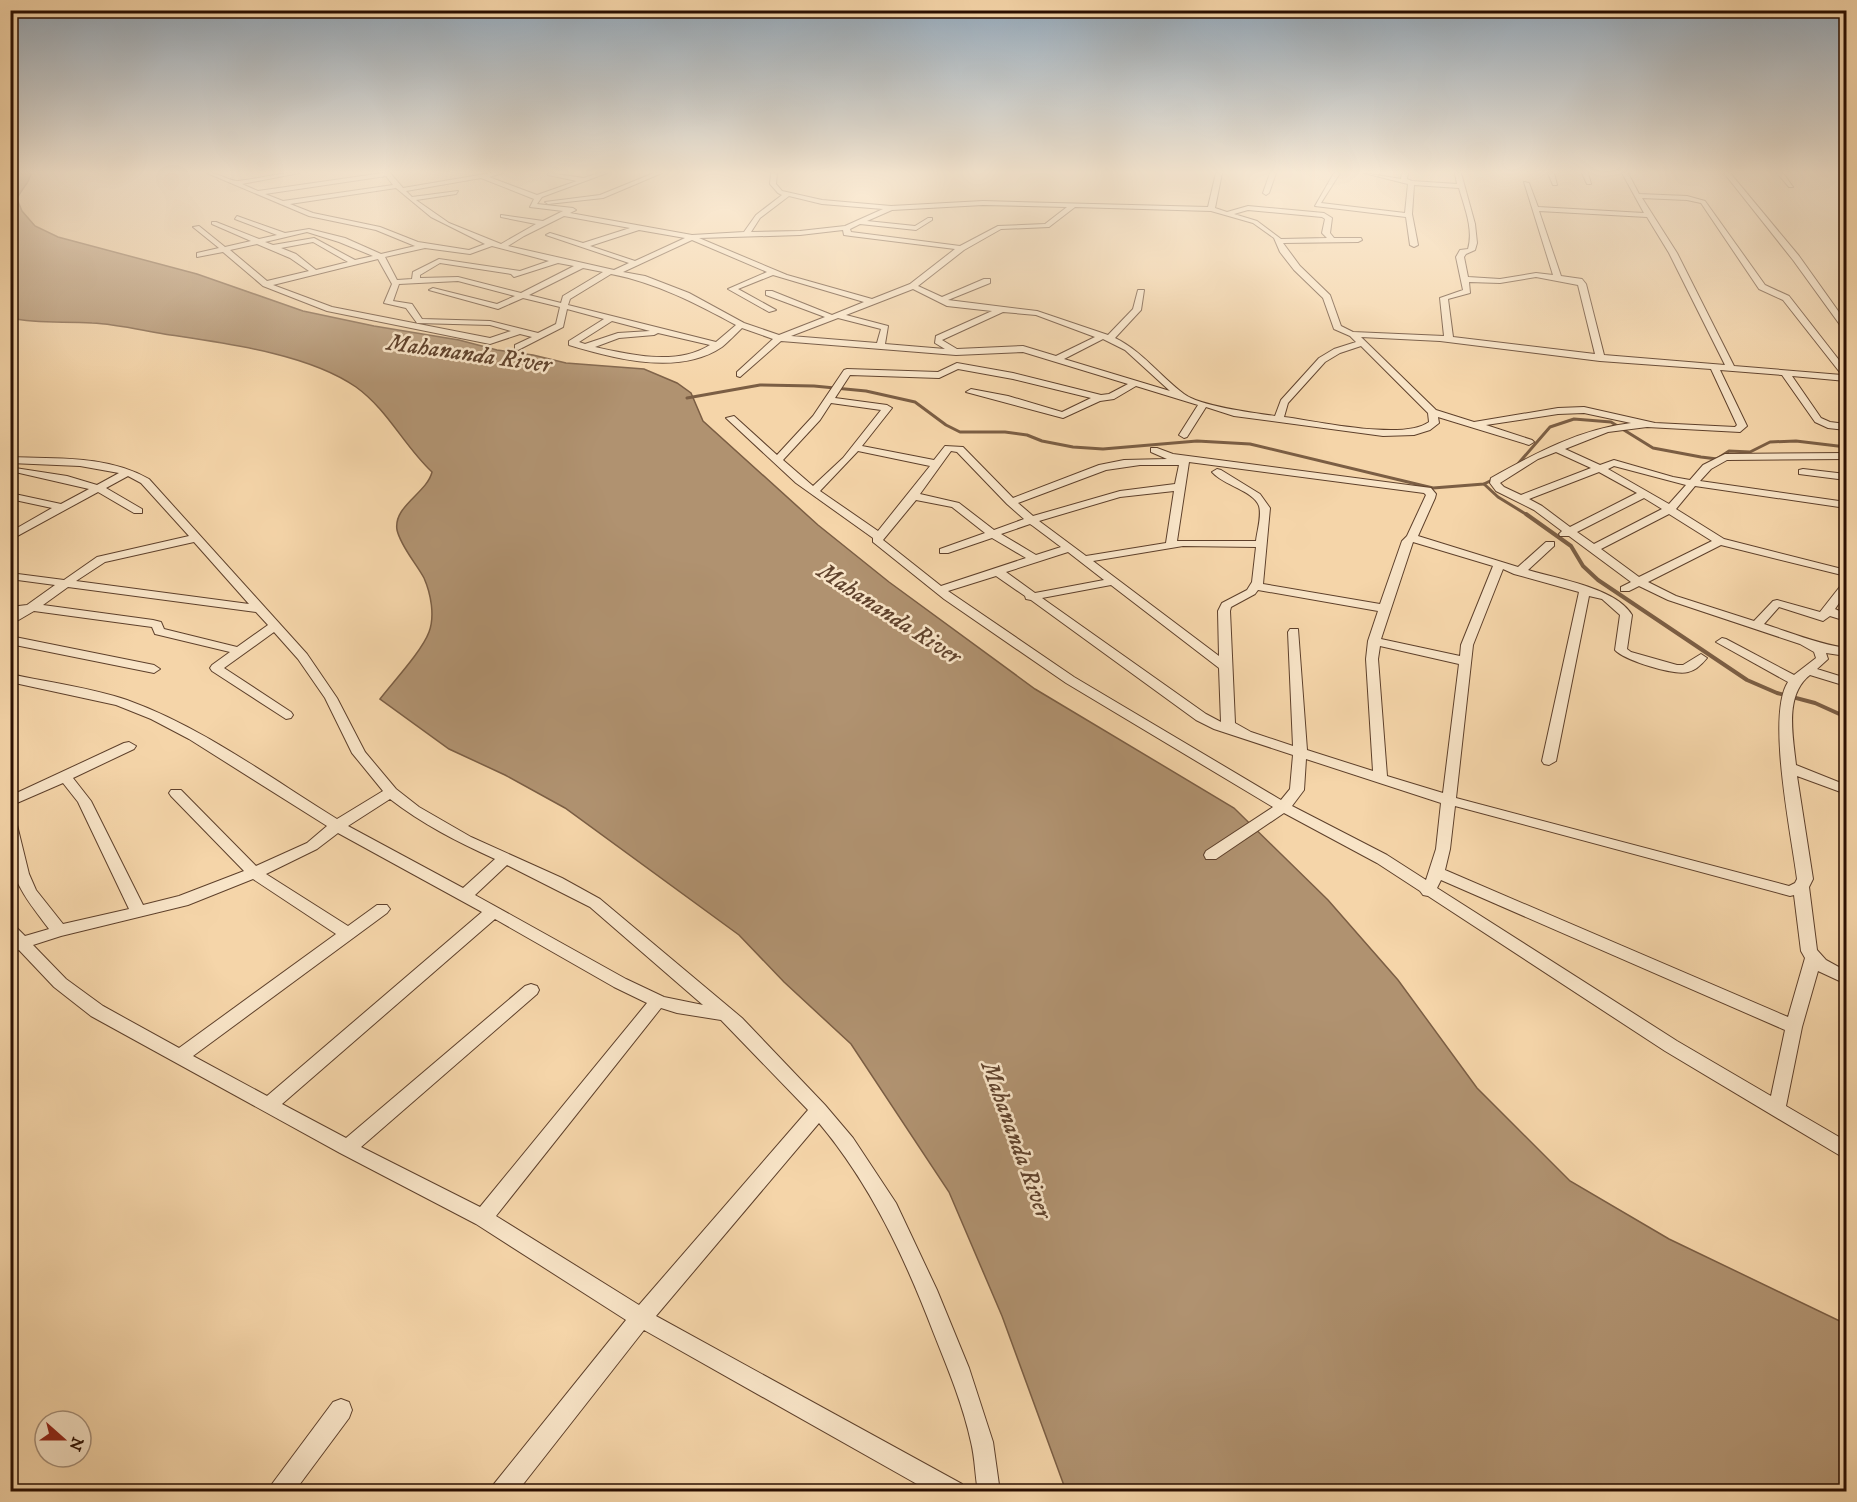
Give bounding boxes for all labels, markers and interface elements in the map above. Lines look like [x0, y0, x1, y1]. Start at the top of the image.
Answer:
water label: Mahananda River [383, 327, 555, 381]
water label: Mahananda River [810, 555, 969, 673]
water label: Mahananda River [973, 1055, 1059, 1225]
north arrow [33, 1409, 93, 1469]
text: N [64, 1434, 88, 1454]

